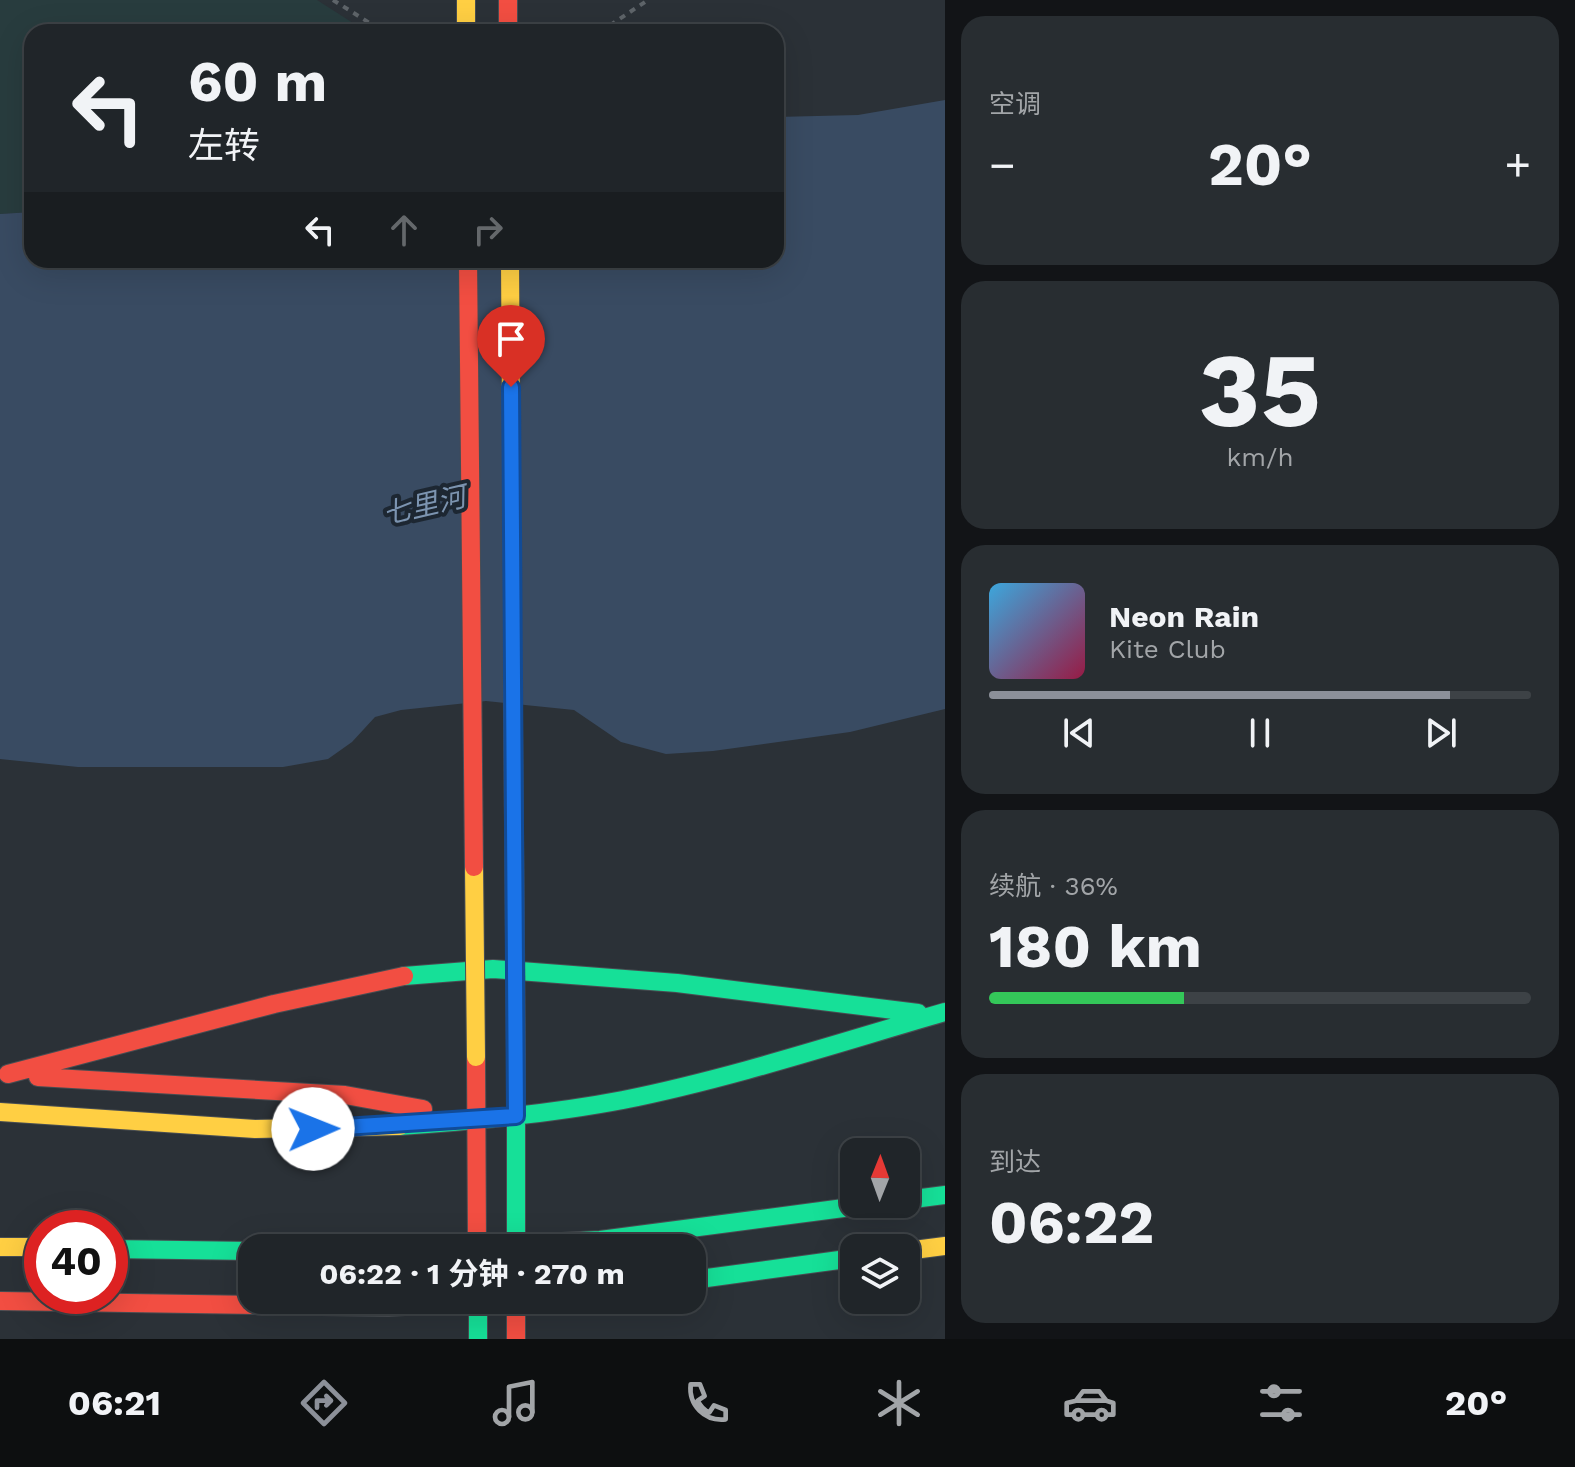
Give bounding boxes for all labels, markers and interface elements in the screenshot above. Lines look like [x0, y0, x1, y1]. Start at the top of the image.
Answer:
text: 60 m [188, 49, 327, 115]
icon: left [56, 56, 160, 160]
text: 空调 [989, 89, 1041, 119]
text: 左转 [188, 125, 260, 167]
text: 20° [1208, 129, 1312, 200]
text: − [989, 139, 1016, 191]
text: + [1504, 139, 1531, 191]
icon: left [298, 208, 342, 252]
icon: ahead [382, 208, 426, 252]
icon: right [466, 208, 510, 252]
pin [477, 305, 545, 387]
icon: arrive [489, 317, 533, 361]
text: 35 [1199, 329, 1321, 451]
text: km/h [1227, 442, 1293, 472]
water label: 七里河 [379, 479, 474, 531]
text: Neon Rain [1109, 599, 1259, 634]
text: Kite Club [1109, 634, 1226, 664]
icon: previous [1057, 711, 1101, 755]
icon: pause [1238, 711, 1282, 755]
icon: next [1419, 711, 1463, 755]
text: 续航 · 36% [989, 871, 1118, 901]
text: 180 km [989, 911, 1202, 982]
position arrow [271, 1087, 355, 1171]
north arrow [840, 1138, 920, 1218]
map controls [840, 1138, 920, 1314]
text: 到达 [989, 1147, 1041, 1177]
text: 06:22 [989, 1187, 1154, 1258]
speed limit sign: 40 [24, 1210, 128, 1314]
button: layers [840, 1234, 920, 1314]
text: 06:22 · 1 分钟 · 270 m [319, 1256, 625, 1291]
icon: directions [296, 1375, 352, 1431]
icon: music [488, 1375, 544, 1431]
icon: phone [679, 1375, 735, 1431]
icon: climate [871, 1375, 927, 1431]
icon: car [1062, 1375, 1118, 1431]
icon: filters [1253, 1375, 1309, 1431]
text: 06:21 [68, 1382, 161, 1424]
text: 20° [1445, 1382, 1507, 1424]

